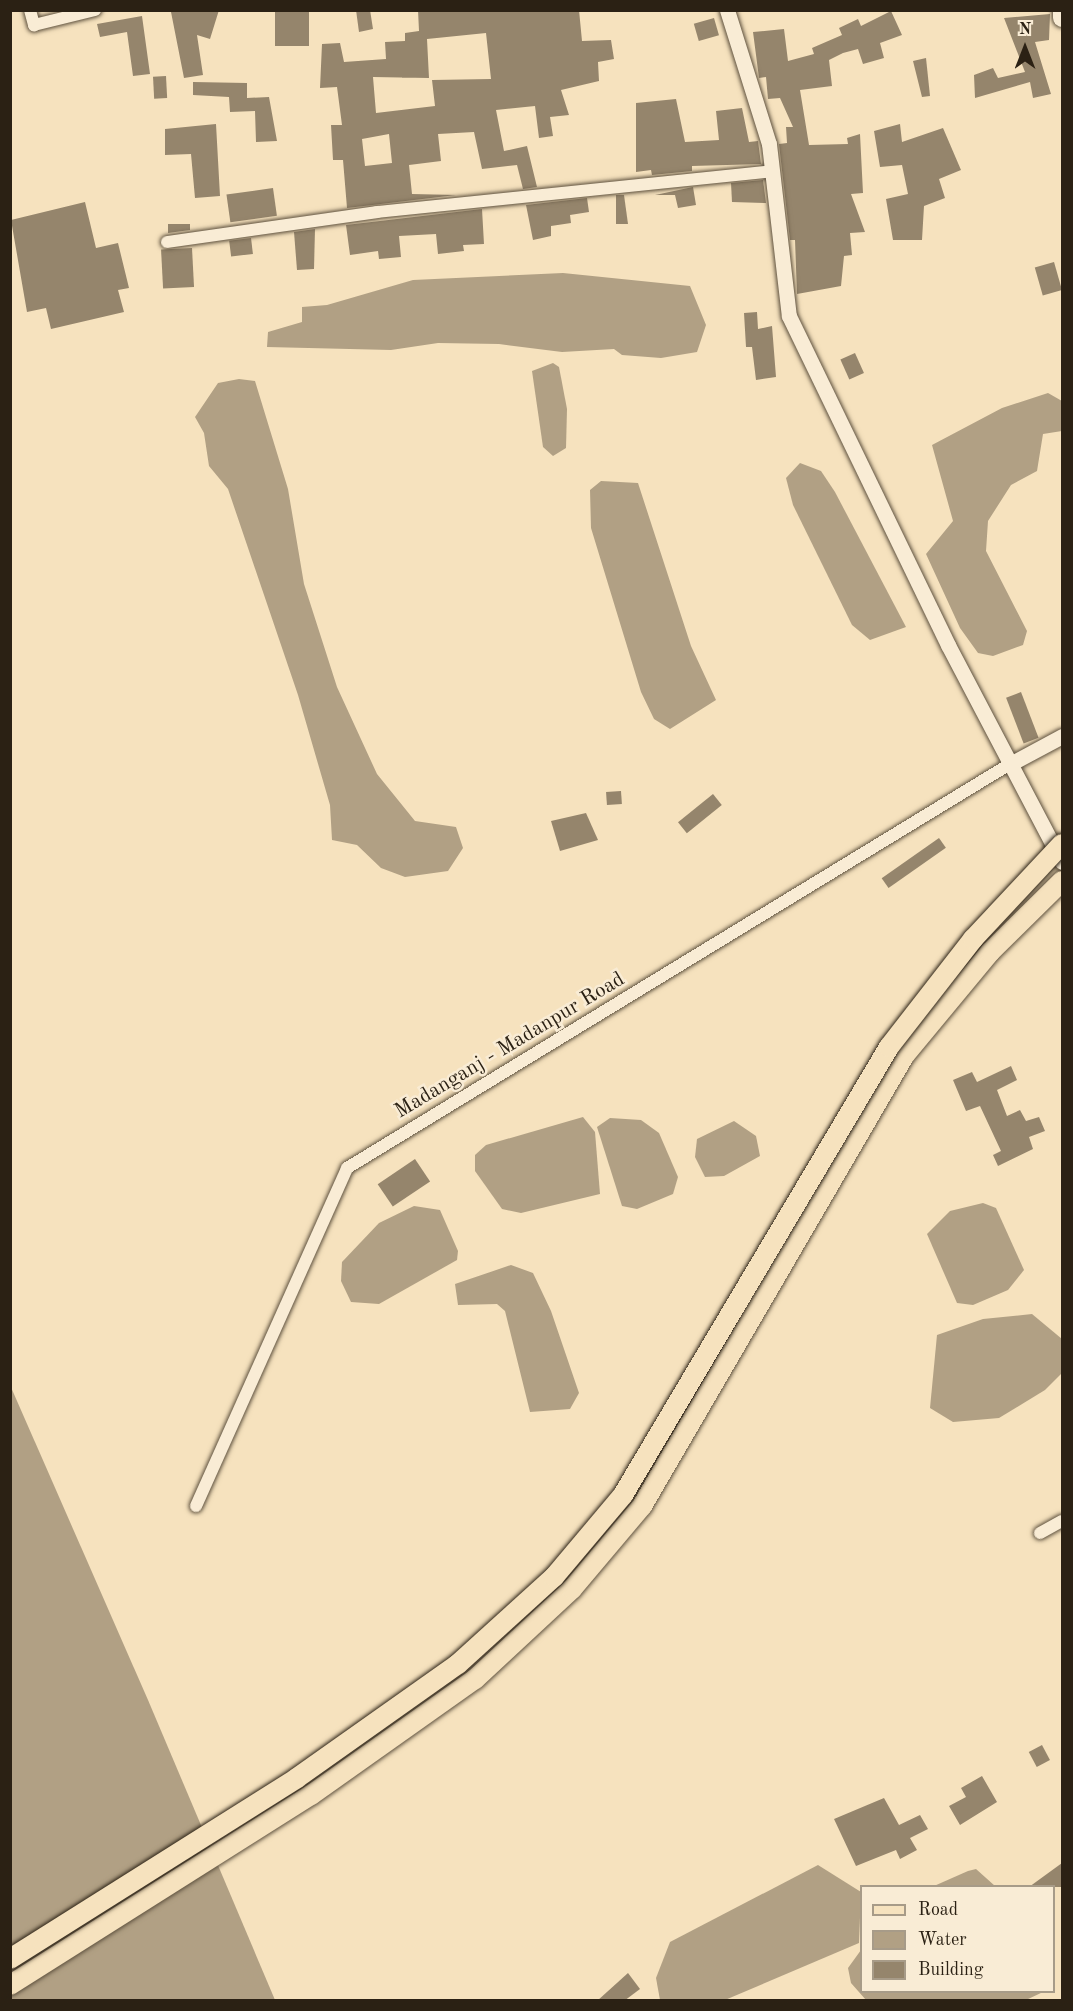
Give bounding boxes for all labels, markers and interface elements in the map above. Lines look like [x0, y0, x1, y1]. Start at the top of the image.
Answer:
north arrow [995, 18, 1055, 78]
text: N [1019, 22, 1031, 38]
street label: Madanganj - Madanpur Road [390, 967, 630, 1125]
legend [860, 1885, 1055, 1993]
text: Road [918, 1901, 958, 1919]
text: Water [918, 1931, 967, 1949]
text: Building [918, 1961, 983, 1979]

